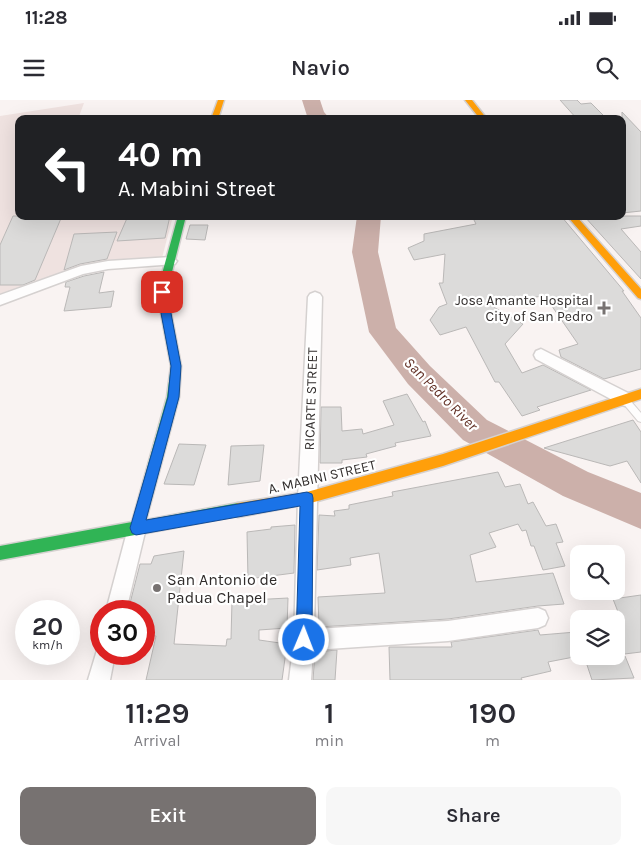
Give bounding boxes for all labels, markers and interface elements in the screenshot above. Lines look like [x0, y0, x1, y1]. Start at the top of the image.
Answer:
text: 11:28 [25, 7, 67, 29]
icon: menu [20, 54, 48, 82]
icon: search [593, 54, 621, 82]
text: Navio [291, 55, 350, 81]
text: 40 m [118, 134, 203, 175]
icon: left [35, 135, 100, 200]
text: A. Mabini Street [118, 176, 276, 202]
pin [141, 271, 183, 313]
icon: arrive [148, 278, 176, 306]
place label: Jose Amante Hospital City of San Pedro [455, 292, 593, 325]
marker: Jose Amante Hospital City of San Pedro [597, 301, 611, 315]
street label: RICARTE STREET [301, 347, 321, 451]
water label: San Pedro River [401, 354, 482, 435]
street label: A. MABINI STREET [266, 456, 378, 498]
map controls [570, 545, 625, 665]
button: search [570, 545, 625, 600]
place label: San Antonio de Padua Chapel [167, 570, 277, 607]
marker: San Antonio de Padua Chapel [151, 582, 163, 594]
speed limit sign: 30 [90, 600, 155, 665]
button: layers [570, 610, 625, 665]
text: 20 [32, 612, 63, 641]
position arrow [277, 613, 329, 665]
text: km/h [32, 638, 63, 652]
text: 11:29 [125, 695, 190, 731]
text: 1 [324, 695, 335, 731]
text: 190 [469, 695, 516, 731]
text: Arrival [134, 731, 181, 750]
text: min [315, 731, 344, 750]
text: m [485, 731, 500, 750]
button: Exit [20, 787, 316, 845]
button: Share [326, 787, 621, 845]

